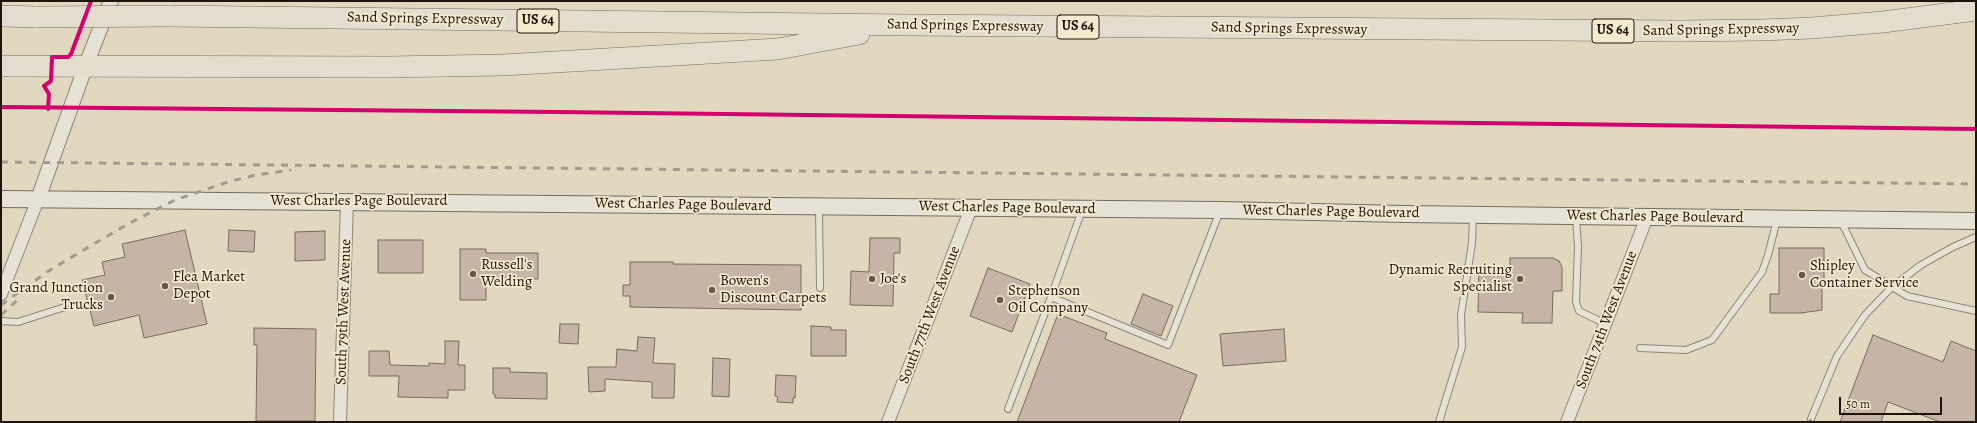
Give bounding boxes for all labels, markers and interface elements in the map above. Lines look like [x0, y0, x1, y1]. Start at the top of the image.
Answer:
street label: Sand Springs Expressway [347, 9, 503, 29]
road number: US 64 [517, 9, 559, 33]
road number: US 64 [1057, 15, 1099, 39]
street label: Sand Springs Expressway [887, 16, 1043, 36]
street label: Sand Springs Expressway [1211, 19, 1367, 39]
road number: US 64 [1592, 19, 1634, 43]
street label: Sand Springs Expressway [1643, 20, 1799, 40]
street label: West Charles Page Boulevard [270, 192, 448, 210]
street label: West Charles Page Boulevard [594, 194, 772, 216]
street label: West Charles Page Boulevard [918, 197, 1096, 219]
street label: West Charles Page Boulevard [1242, 201, 1420, 223]
street label: West Charles Page Boulevard [1566, 206, 1744, 228]
street label: South 79th West Avenue [332, 239, 356, 385]
street label: South 77th West Avenue [895, 244, 965, 386]
street label: South 74th West Avenue [1572, 248, 1642, 392]
place label: Russell's Welding [481, 256, 533, 291]
place label: Shipley Container Service [1810, 257, 1919, 292]
place label: Dynamic Recruiting Specialist [1389, 261, 1512, 296]
place label: Flea Market Depot [173, 268, 245, 303]
marker: Russell's Welding [468, 269, 478, 279]
place label: Joe's [880, 270, 906, 288]
marker: Shipley Container Service [1797, 270, 1807, 280]
place label: Bowen's Discount Carpets [720, 272, 826, 307]
marker: Joe's [867, 274, 877, 284]
marker: Dynamic Recruiting Specialist [1515, 274, 1525, 284]
place label: Grand Junction Trucks [9, 279, 103, 314]
marker: Flea Market Depot [160, 281, 170, 291]
place label: Stephenson Oil Company [1008, 282, 1088, 317]
marker: Bowen's Discount Carpets [707, 285, 717, 295]
marker: Grand Junction Trucks [106, 292, 116, 302]
marker: Stephenson Oil Company [995, 295, 1005, 305]
scale bar [1841, 389, 1944, 415]
text: 50 m [1846, 396, 1870, 412]

